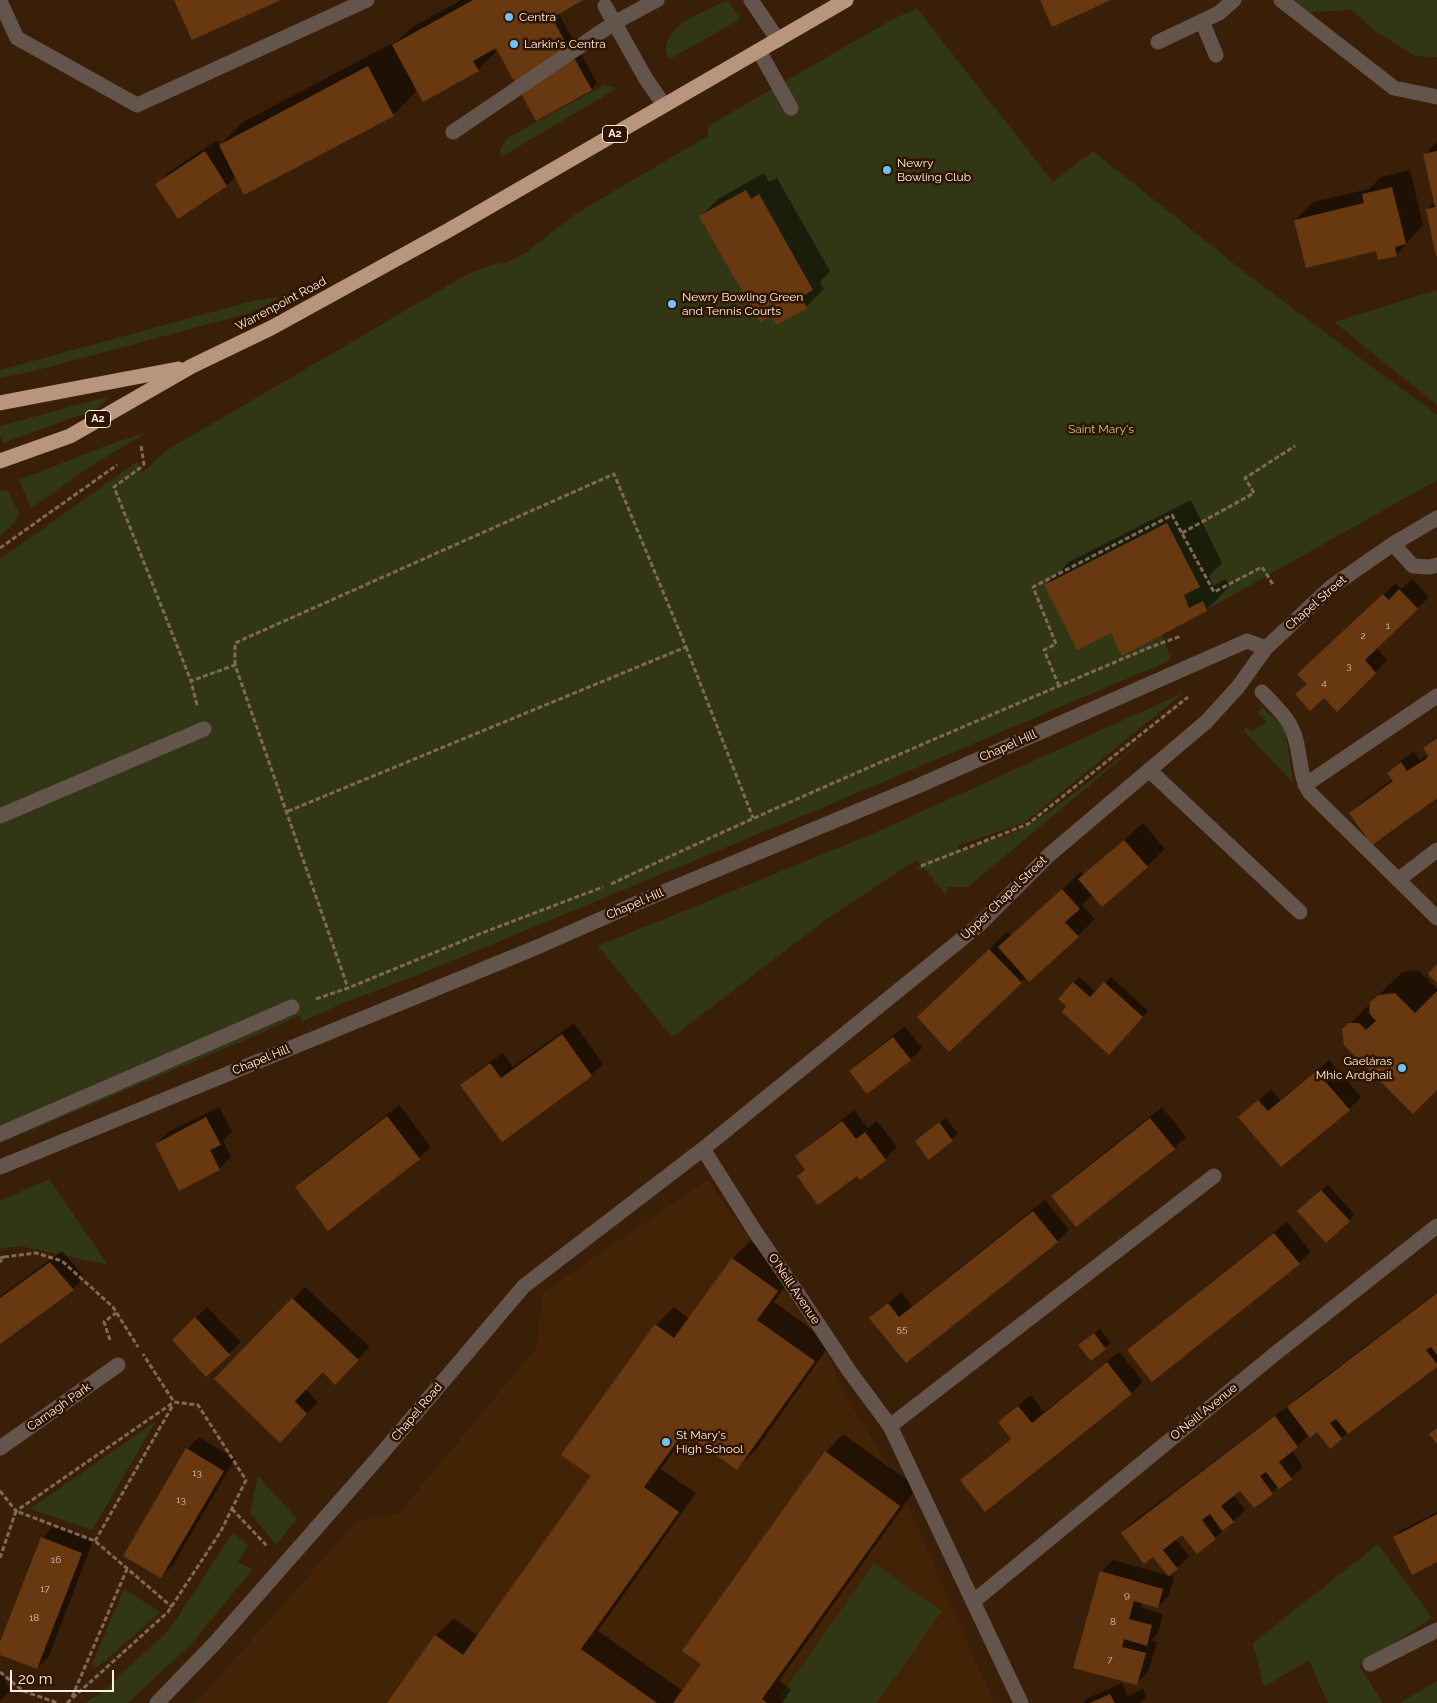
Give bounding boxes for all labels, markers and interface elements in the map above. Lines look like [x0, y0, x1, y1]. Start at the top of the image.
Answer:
place label: Centra [519, 10, 556, 24]
marker: Centra [503, 11, 515, 23]
place label: Larkin's Centra [524, 37, 606, 51]
marker: Larkin's Centra [508, 38, 520, 50]
road number: A2 [602, 126, 628, 142]
place label: Newry Bowling Club [897, 156, 971, 184]
marker: Newry Bowling Club [881, 164, 893, 176]
street label: Warrenpoint Road [233, 274, 329, 334]
place label: Newry Bowling Green and Tennis Courts [682, 290, 803, 318]
marker: Newry Bowling Green and Tennis Courts [666, 298, 678, 310]
road number: A2 [86, 410, 110, 428]
park label: Saint Mary's [1068, 422, 1134, 436]
street label: Chapel Street [1283, 573, 1349, 633]
house number: 1 [1386, 620, 1390, 632]
house number: 2 [1360, 630, 1366, 642]
house number: 3 [1346, 660, 1352, 672]
house number: 4 [1321, 677, 1327, 689]
street label: Chapel Hill [977, 727, 1039, 765]
street label: Upper Chapel Street [958, 853, 1050, 943]
street label: Chapel Hill [604, 886, 666, 922]
street label: Chapel Hill [230, 1042, 292, 1078]
place label: Gaeláras Mhic Ardghail [1316, 1054, 1392, 1082]
marker: Gaeláras Mhic Ardghail [1396, 1062, 1408, 1074]
street label: O'Neill Avenue [765, 1251, 823, 1327]
house number: 55 [897, 1323, 907, 1335]
street label: Carnagh Park [24, 1380, 94, 1434]
street label: Chapel Road [389, 1380, 445, 1444]
street label: O'Neill Avenue [1168, 1381, 1240, 1443]
place label: St Mary's High School [676, 1428, 743, 1456]
marker: St Mary's High School [660, 1436, 672, 1448]
house number: 13 [192, 1467, 202, 1479]
house number: 13 [176, 1494, 186, 1506]
house number: 16 [51, 1554, 61, 1566]
house number: 17 [40, 1583, 50, 1595]
house number: 9 [1124, 1589, 1130, 1601]
house number: 18 [29, 1612, 39, 1624]
house number: 8 [1110, 1616, 1116, 1628]
house number: 7 [1107, 1654, 1113, 1666]
scale bar [12, 1660, 116, 1692]
text: 20 m [18, 1670, 53, 1688]

